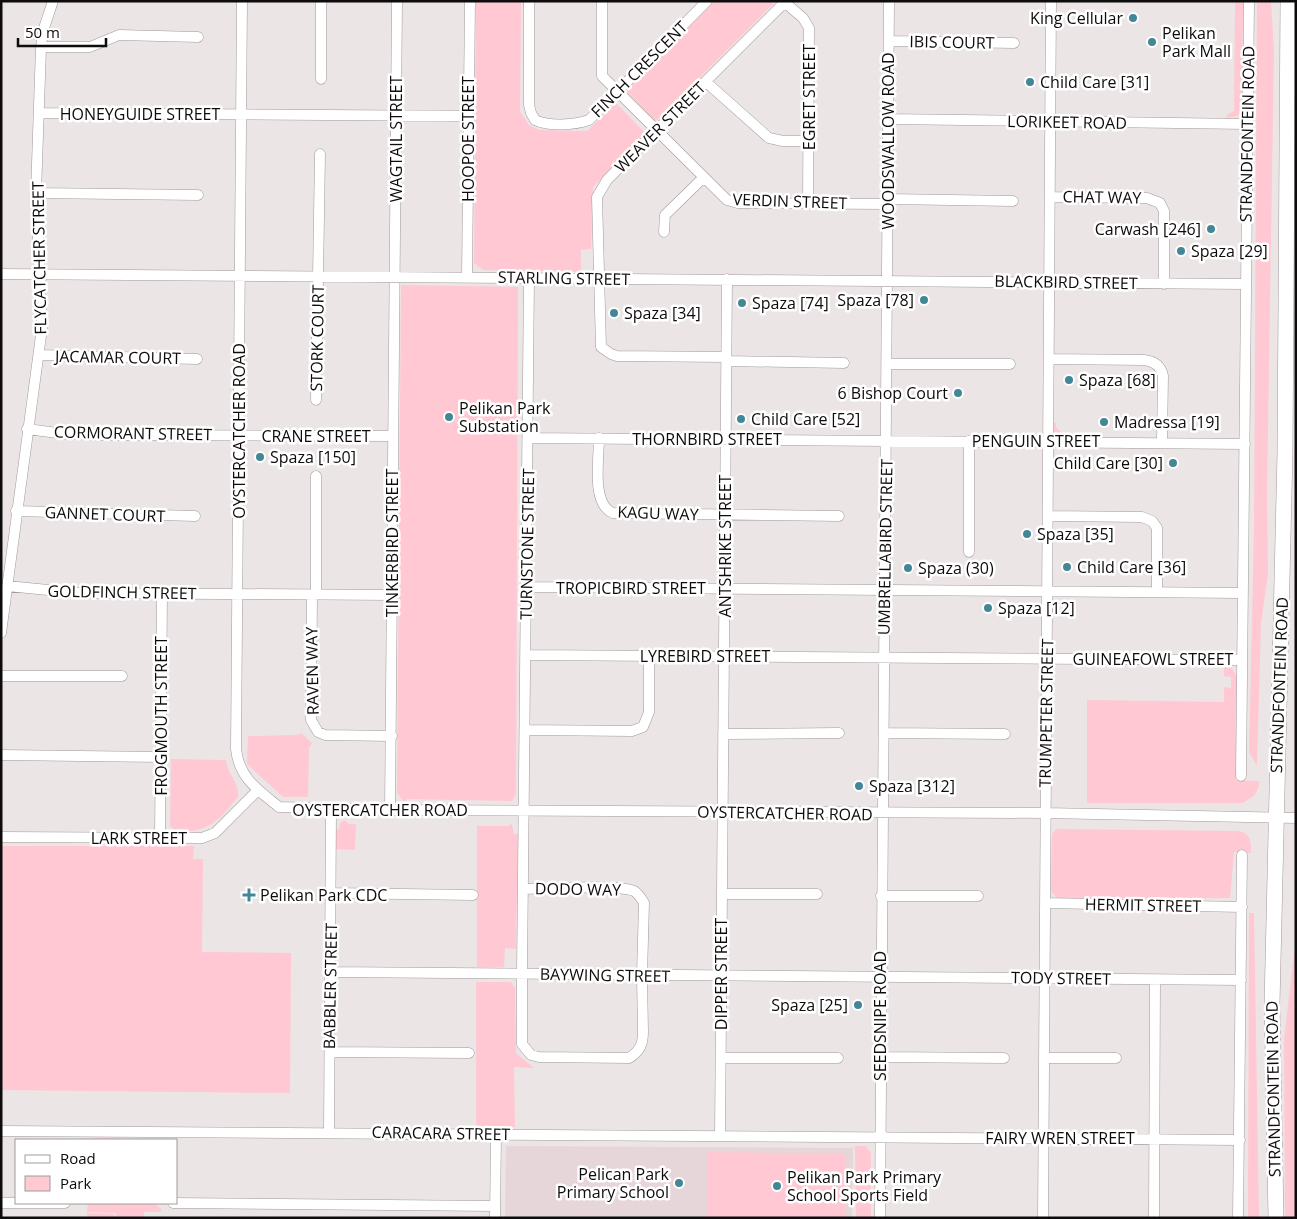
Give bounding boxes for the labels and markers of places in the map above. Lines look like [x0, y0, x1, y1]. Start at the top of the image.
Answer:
place label: King Cellular [1030, 7, 1123, 29]
marker: King Cellular [1127, 12, 1139, 24]
place label: Pelikan Park Mall [1162, 22, 1231, 62]
marker: Pelikan Park Mall [1146, 36, 1158, 48]
place label: Child Care [31] [1040, 71, 1149, 93]
marker: Child Care [31] [1024, 76, 1036, 88]
place label: Carwash [246] [1095, 218, 1201, 240]
marker: Carwash [246] [1205, 223, 1217, 235]
place label: Spaza [29] [1191, 240, 1268, 262]
marker: Spaza [29] [1175, 245, 1187, 257]
place label: Spaza [78] [837, 289, 914, 311]
place label: Spaza [74] [752, 292, 829, 314]
marker: Spaza [78] [918, 294, 930, 306]
marker: Spaza [74] [736, 297, 748, 309]
place label: Spaza [34] [624, 302, 701, 324]
marker: Spaza [34] [608, 307, 620, 319]
place label: Spaza [68] [1079, 369, 1156, 391]
marker: Spaza [68] [1063, 374, 1075, 386]
place label: 6 Bishop Court [838, 382, 948, 404]
marker: 6 Bishop Court [952, 387, 964, 399]
place label: Pelikan Park Substation [459, 397, 551, 437]
place label: Child Care [52] [751, 408, 860, 430]
marker: Pelikan Park Substation [443, 411, 455, 423]
place label: Madressa [19] [1114, 411, 1220, 433]
marker: Child Care [52] [735, 413, 747, 425]
marker: Madressa [19] [1098, 416, 1110, 428]
place label: Spaza [150] [270, 446, 356, 468]
marker: Spaza [150] [254, 451, 266, 463]
place label: Child Care [30] [1054, 452, 1163, 474]
marker: Child Care [30] [1167, 457, 1179, 469]
place label: Spaza [35] [1037, 523, 1114, 545]
marker: Spaza [35] [1021, 528, 1033, 540]
place label: Child Care [36] [1077, 556, 1186, 578]
place label: Spaza (30) [918, 557, 994, 579]
marker: Child Care [36] [1061, 561, 1073, 573]
marker: Spaza (30) [902, 562, 914, 574]
place label: Spaza [12] [998, 597, 1075, 619]
marker: Spaza [12] [982, 602, 994, 614]
place label: Spaza [312] [869, 775, 955, 797]
marker: Spaza [312] [853, 780, 865, 792]
place label: Pelikan Park CDC [260, 884, 387, 906]
marker: Pelikan Park CDC [242, 888, 256, 902]
place label: Spaza [25] [771, 994, 848, 1016]
marker: Spaza [25] [852, 999, 864, 1011]
place label: Pelican Park Primary School [557, 1163, 670, 1203]
place label: Pelikan Park Primary School Sports Field [787, 1166, 942, 1206]
marker: Pelican Park Primary School [673, 1177, 685, 1189]
marker: Pelikan Park Primary School Sports Field [771, 1180, 783, 1192]

